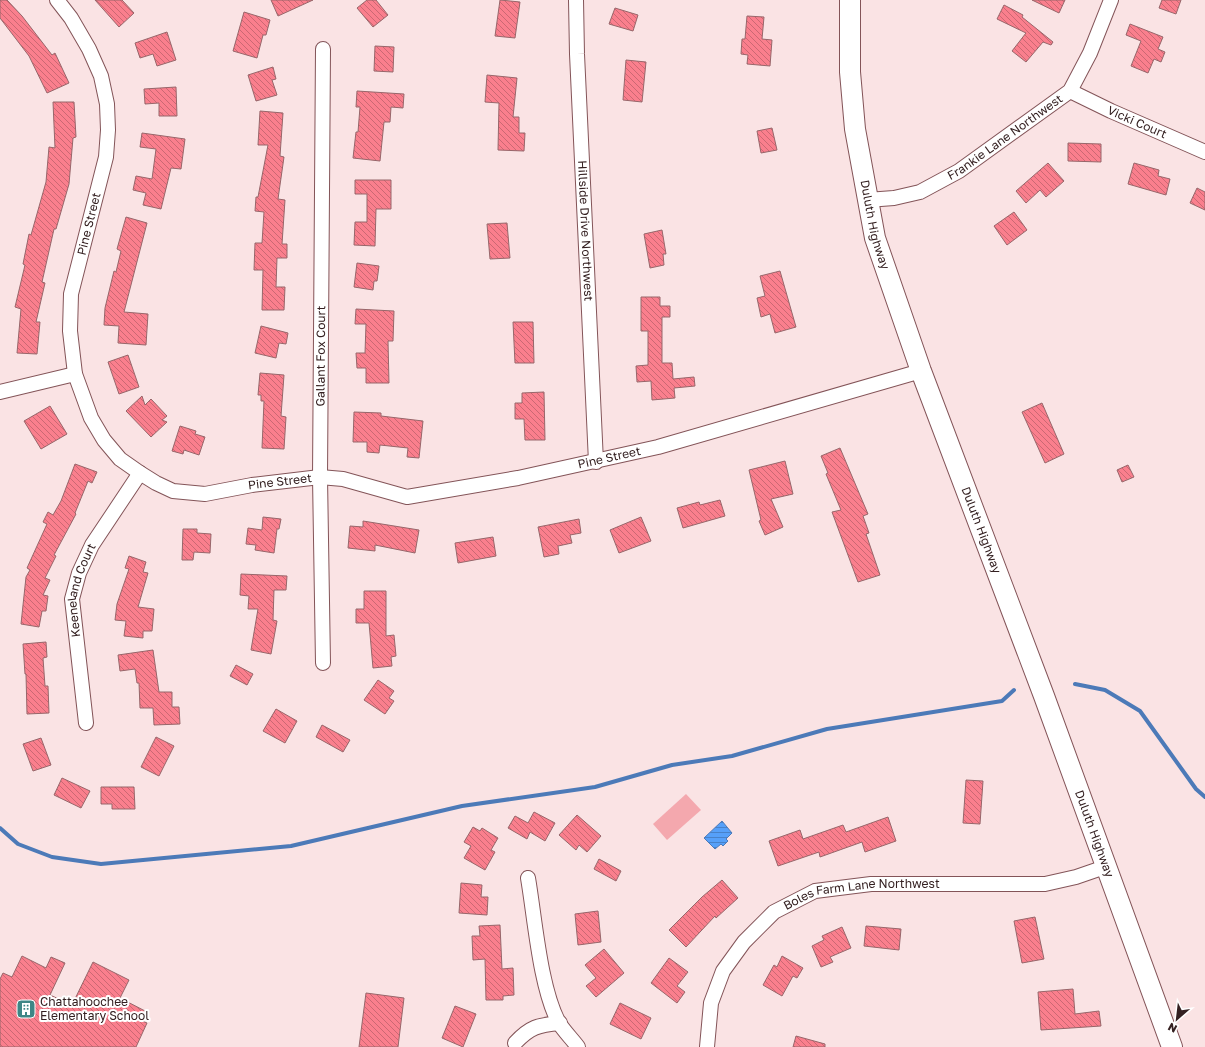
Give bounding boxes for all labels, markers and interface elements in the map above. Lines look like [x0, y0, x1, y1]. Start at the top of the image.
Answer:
street label: Frankie Lane Northwest [945, 91, 1065, 183]
street label: Vicki Court [1105, 102, 1169, 141]
street label: Hillside Drive Northwest [575, 160, 597, 302]
street label: Duluth Highway [857, 179, 893, 272]
street label: Pine Street [74, 191, 104, 257]
street label: Gallant Fox Court [312, 305, 328, 406]
street label: Pine Street [576, 443, 642, 472]
street label: Pine Street [247, 470, 313, 492]
street label: Duluth Highway [958, 484, 1005, 576]
street label: Keeneland Court [64, 541, 99, 638]
street label: Duluth Highway [1072, 788, 1118, 880]
street label: Boles Farm Lane Northwest [781, 876, 940, 913]
place label: Chattahoochee Elementary School [40, 994, 149, 1023]
building icon: Chattahoochee Elementary School [15, 998, 37, 1020]
north arrow [1157, 999, 1197, 1039]
text: N [1165, 1021, 1179, 1036]

